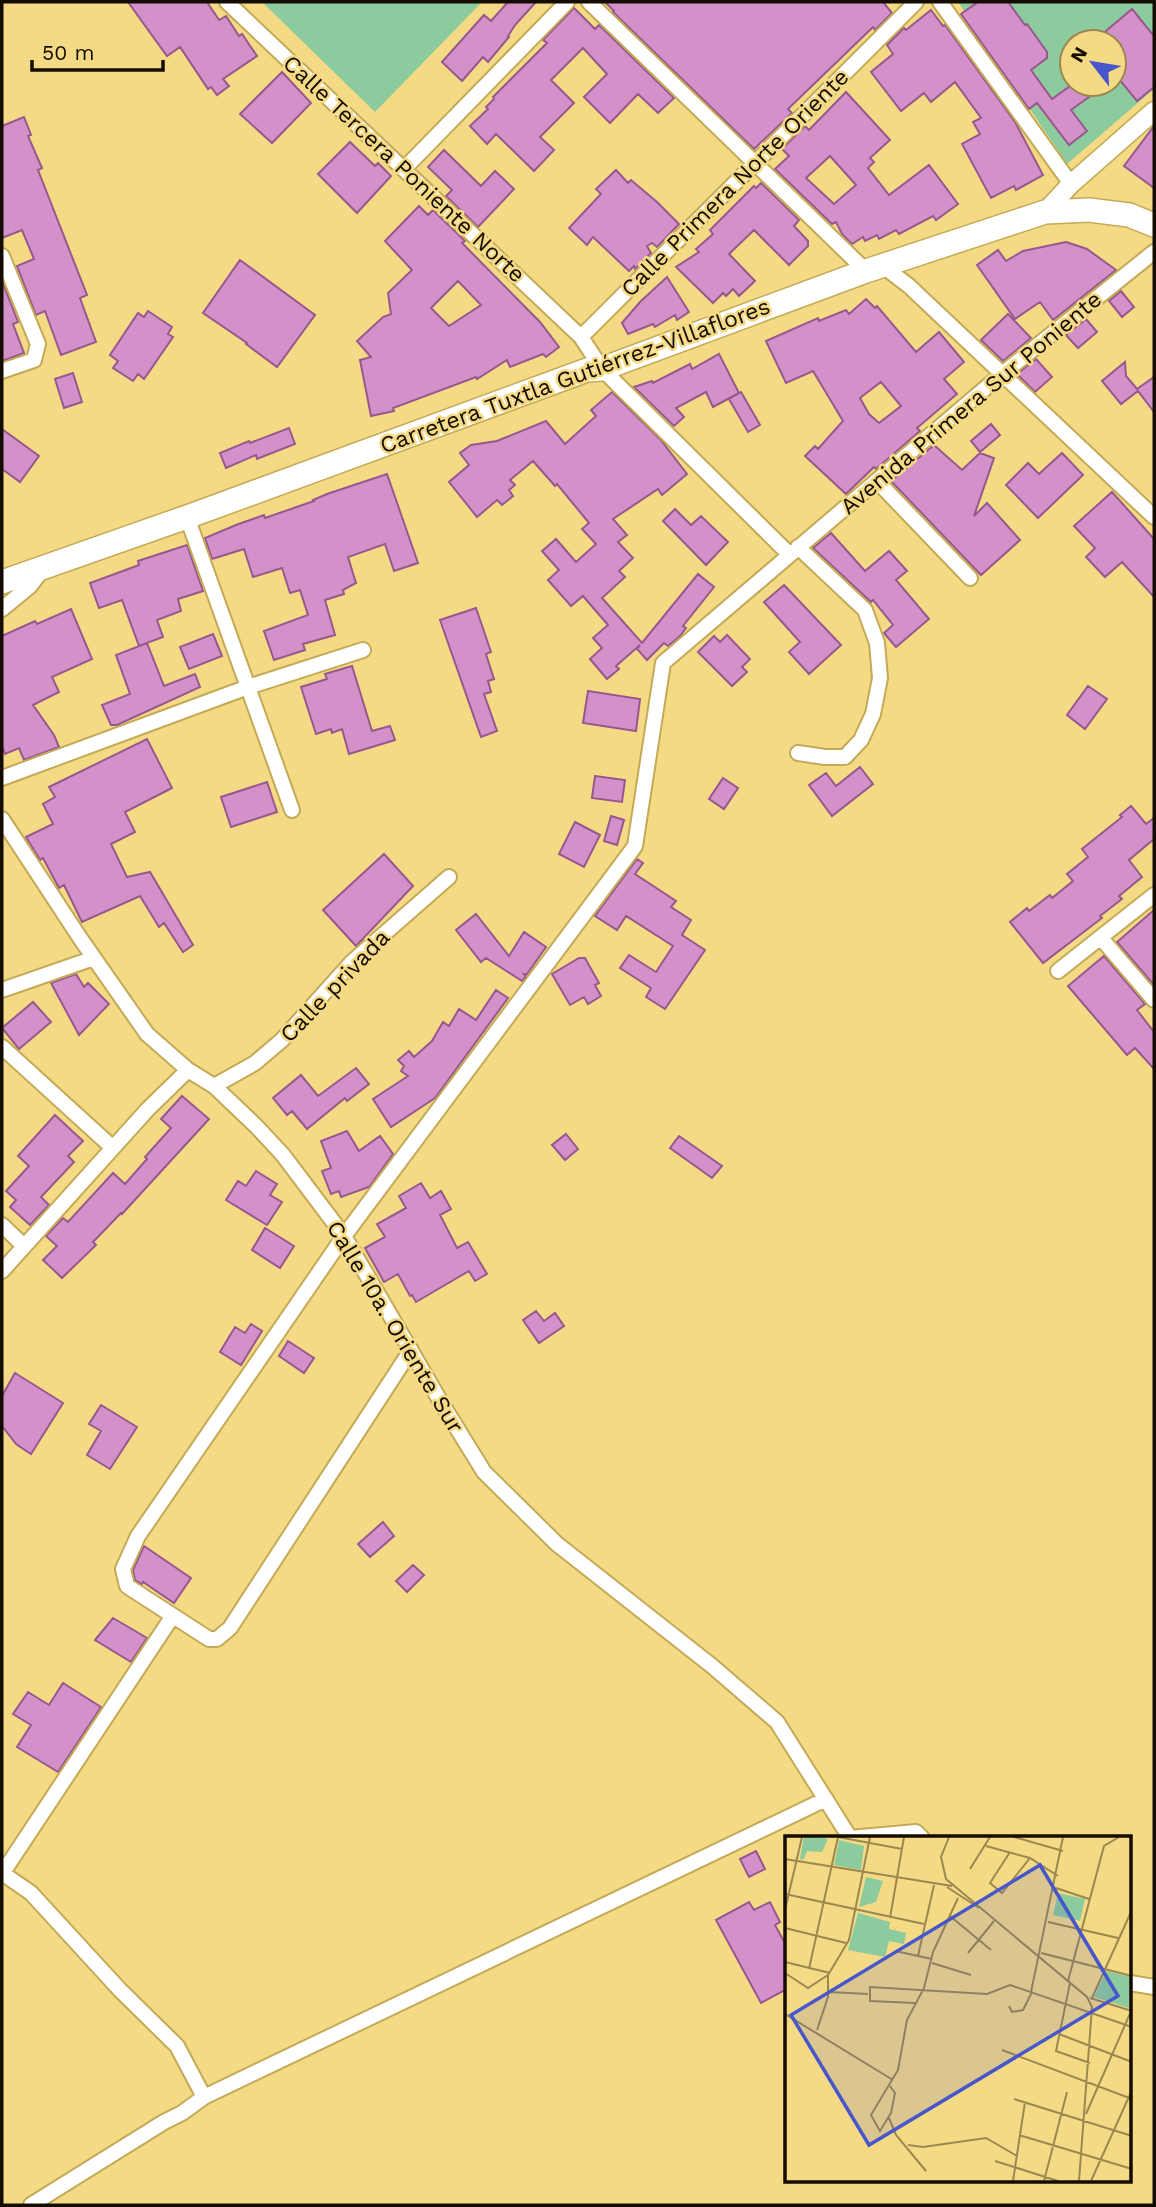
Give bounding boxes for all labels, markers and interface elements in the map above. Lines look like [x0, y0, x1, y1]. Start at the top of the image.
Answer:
scale bar [32, 28, 163, 72]
north arrow [1058, 28, 1128, 98]
text: 50 m [42, 40, 94, 65]
text: N [1065, 43, 1092, 66]
street label: Calle Tercera Poniente Norte [278, 50, 530, 288]
street label: Calle Primera Norte Oriente [616, 64, 854, 302]
street label: Avenida Primera Sur Poniente [835, 286, 1107, 520]
street label: Carretera Tuxtla Gutiérrez-Villaflores [376, 293, 774, 459]
street label: Calle privada [275, 924, 395, 1048]
street label: Calle 10a. Oriente Sur [321, 1216, 469, 1438]
inset map [785, 1836, 1132, 2182]

